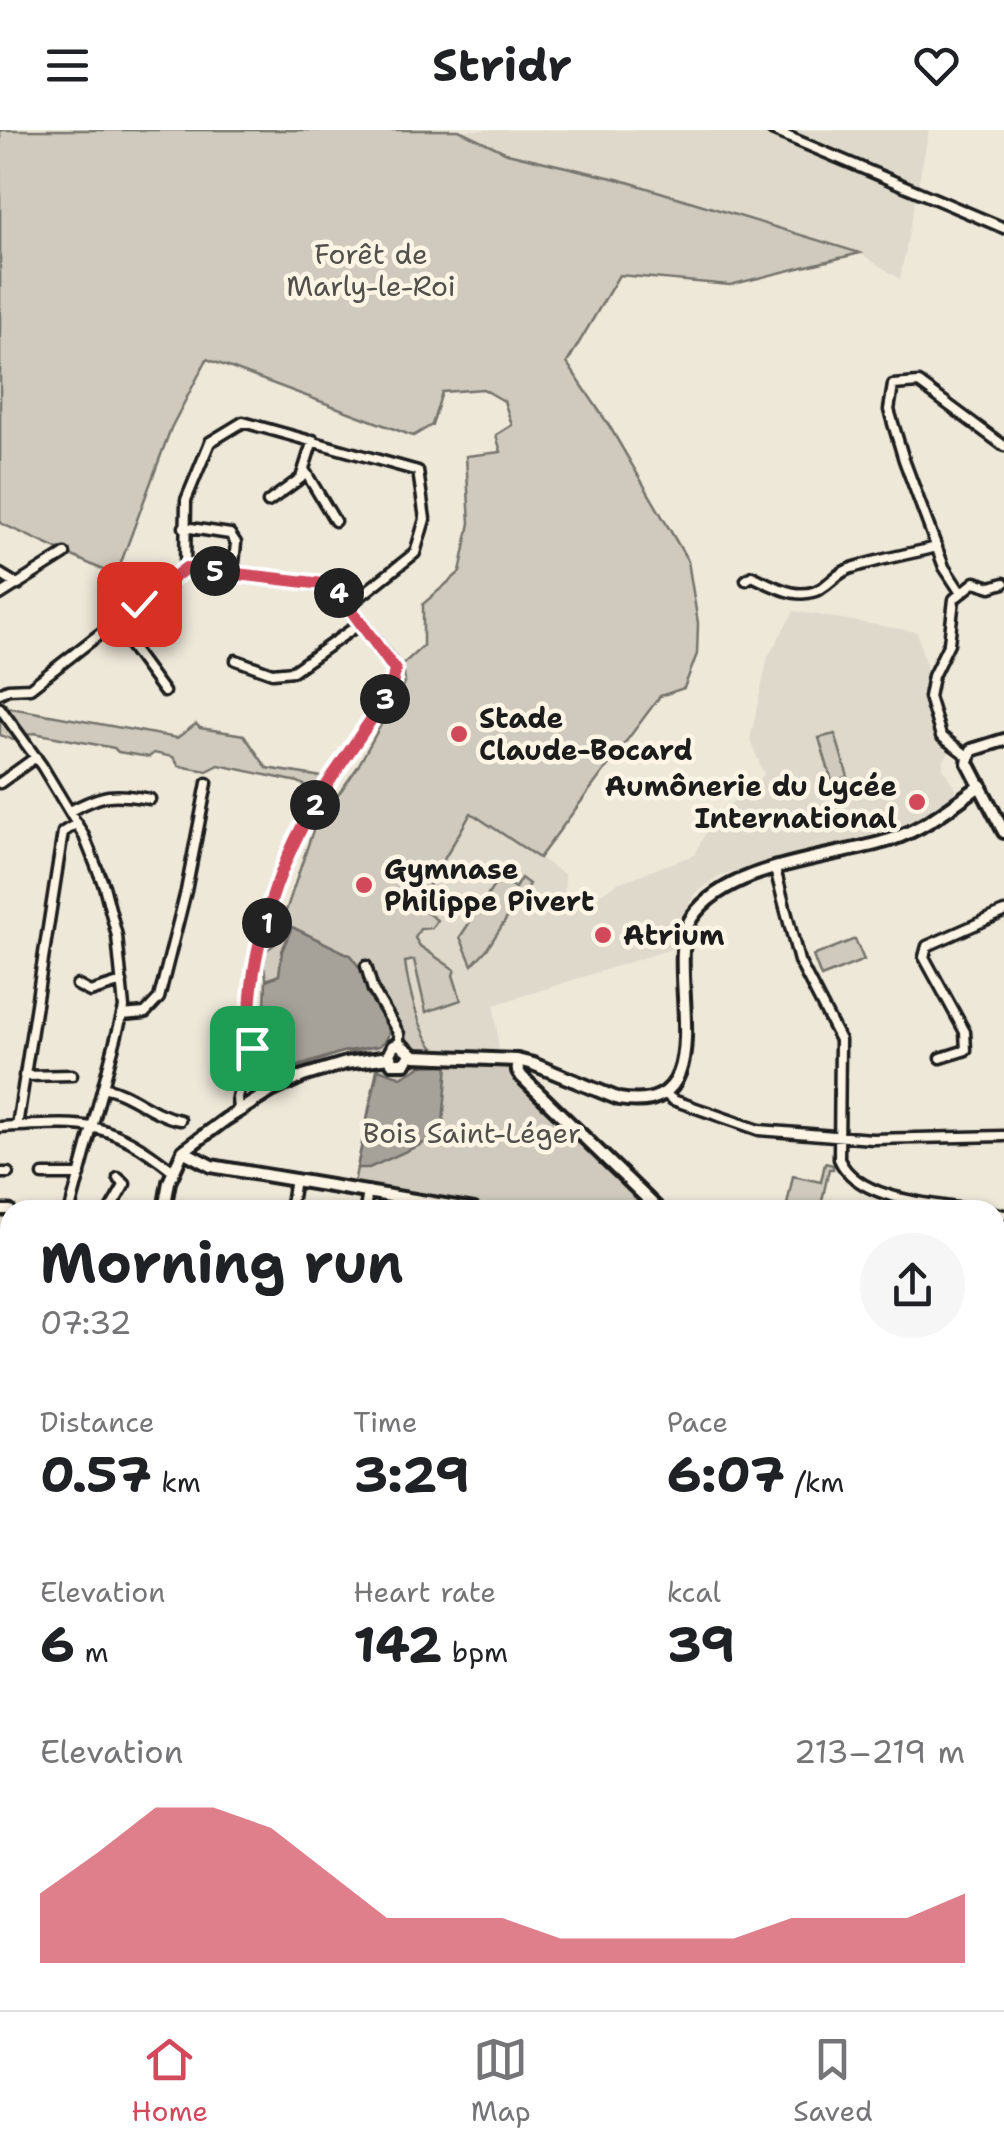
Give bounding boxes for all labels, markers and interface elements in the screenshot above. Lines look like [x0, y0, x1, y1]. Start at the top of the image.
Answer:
text: Stridr [432, 35, 572, 95]
icon: menu [40, 38, 95, 93]
icon: heart [909, 38, 964, 93]
park label: Forêt de Marly-le-Roi [286, 235, 456, 305]
pin: 5 [190, 546, 240, 596]
text: 5 [206, 552, 224, 590]
pin [97, 562, 182, 647]
pin: 4 [314, 568, 364, 618]
text: 4 [329, 574, 349, 612]
icon: check [112, 577, 167, 632]
pin: 3 [360, 674, 410, 724]
text: 3 [375, 680, 395, 718]
place label: Stade Claude-Bocard [479, 699, 693, 769]
marker: Stade Claude-Bocard [448, 723, 470, 745]
place label: Aumônerie du Lycée International [605, 767, 897, 837]
pin: 2 [290, 780, 340, 830]
text: 2 [305, 786, 325, 824]
marker: Aumônerie du Lycée International [906, 791, 928, 813]
place label: Gymnase Philippe Pivert [384, 850, 594, 920]
marker: Gymnase Philippe Pivert [353, 874, 375, 896]
pin: 1 [242, 898, 292, 948]
text: 1 [261, 904, 273, 942]
place label: Atrium [623, 916, 724, 954]
marker: Atrium [592, 924, 614, 946]
pin [210, 1006, 295, 1091]
icon: arrive [225, 1021, 280, 1076]
park label: Bois Saint-Léger [363, 1114, 581, 1152]
text: Morning run [40, 1226, 404, 1300]
button: share [860, 1233, 965, 1338]
text: 07:32 [40, 1301, 132, 1344]
text: Distance [40, 1403, 155, 1441]
text: Time [353, 1403, 418, 1441]
text: Pace [667, 1403, 728, 1441]
text: 0.57 [40, 1441, 152, 1508]
text: 3:29 [353, 1441, 470, 1508]
text: 6:07 [667, 1441, 785, 1508]
text: km [152, 1463, 201, 1501]
text: /km [785, 1463, 844, 1501]
text: Elevation [40, 1573, 165, 1611]
text: Heart rate [353, 1573, 496, 1611]
text: kcal [667, 1573, 721, 1611]
text: 6 [40, 1611, 75, 1678]
text: 142 [353, 1611, 442, 1678]
text: 39 [667, 1611, 735, 1678]
text: m [75, 1633, 109, 1671]
text: bpm [442, 1633, 508, 1671]
text: Elevation [40, 1730, 183, 1773]
text: 213–219 m [794, 1730, 965, 1773]
tab: Home [131, 2032, 208, 2130]
tab: Map [471, 2032, 531, 2130]
tab: Saved [793, 2032, 873, 2130]

